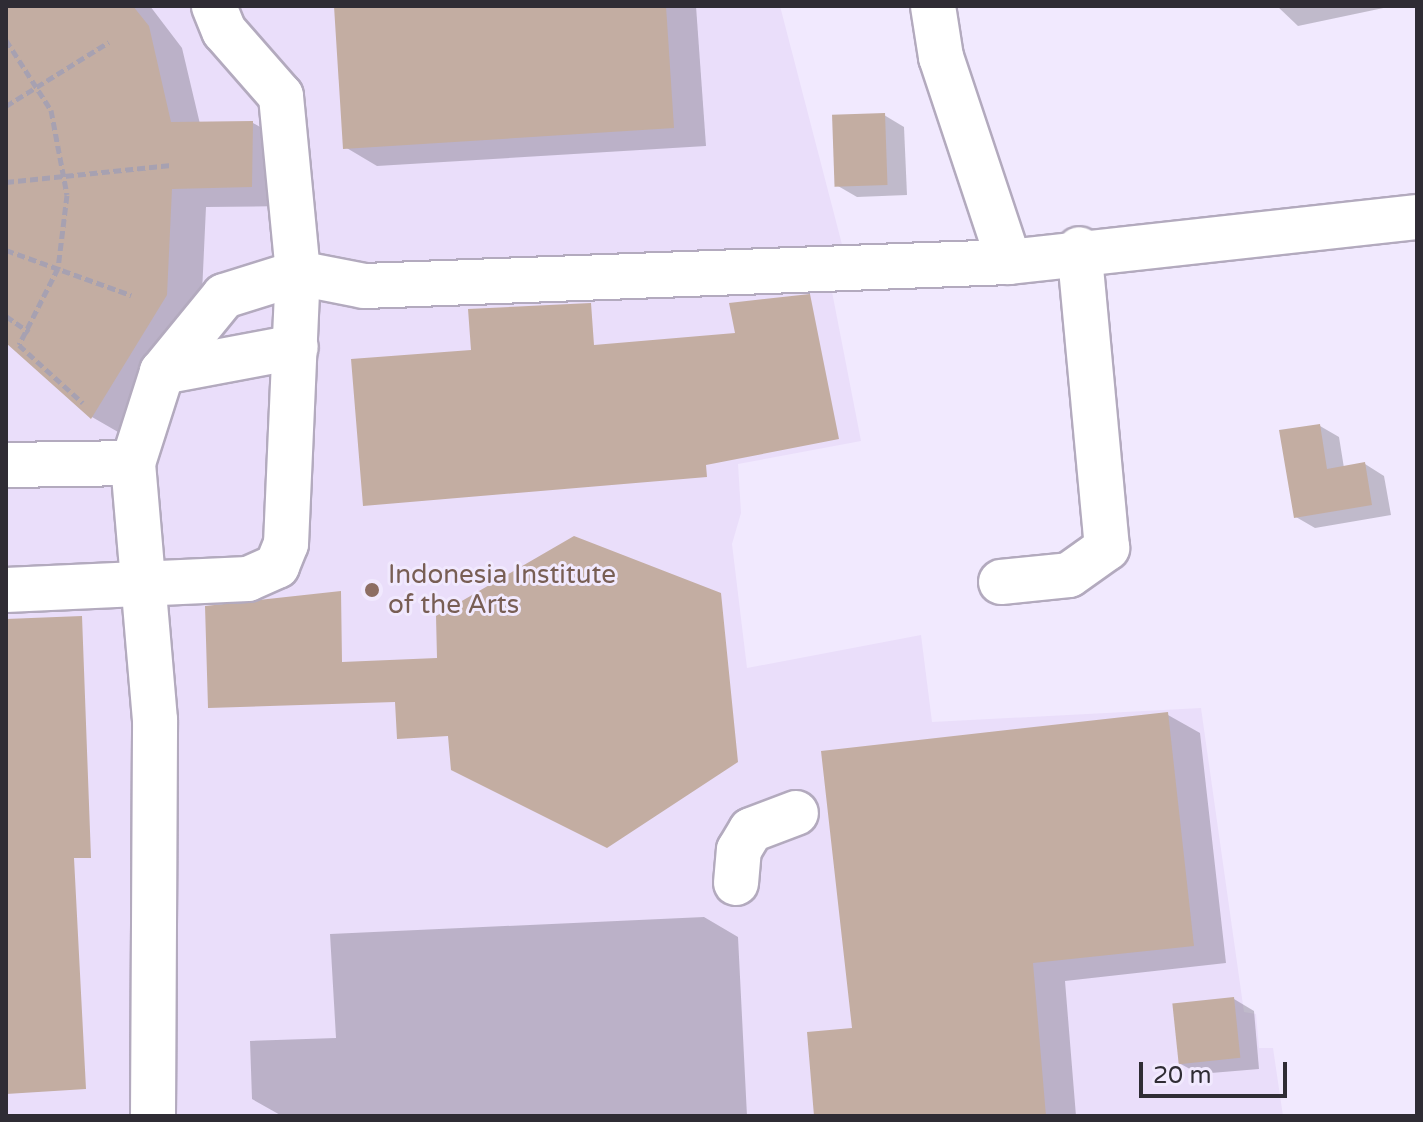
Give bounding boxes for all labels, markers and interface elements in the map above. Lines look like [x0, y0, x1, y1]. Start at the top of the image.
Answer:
place label: Indonesia Institute of the Arts [388, 559, 616, 620]
marker: Indonesia Institute of the Arts [363, 581, 381, 599]
scale bar [1143, 1046, 1291, 1096]
text: 20 m [1153, 1061, 1211, 1090]

